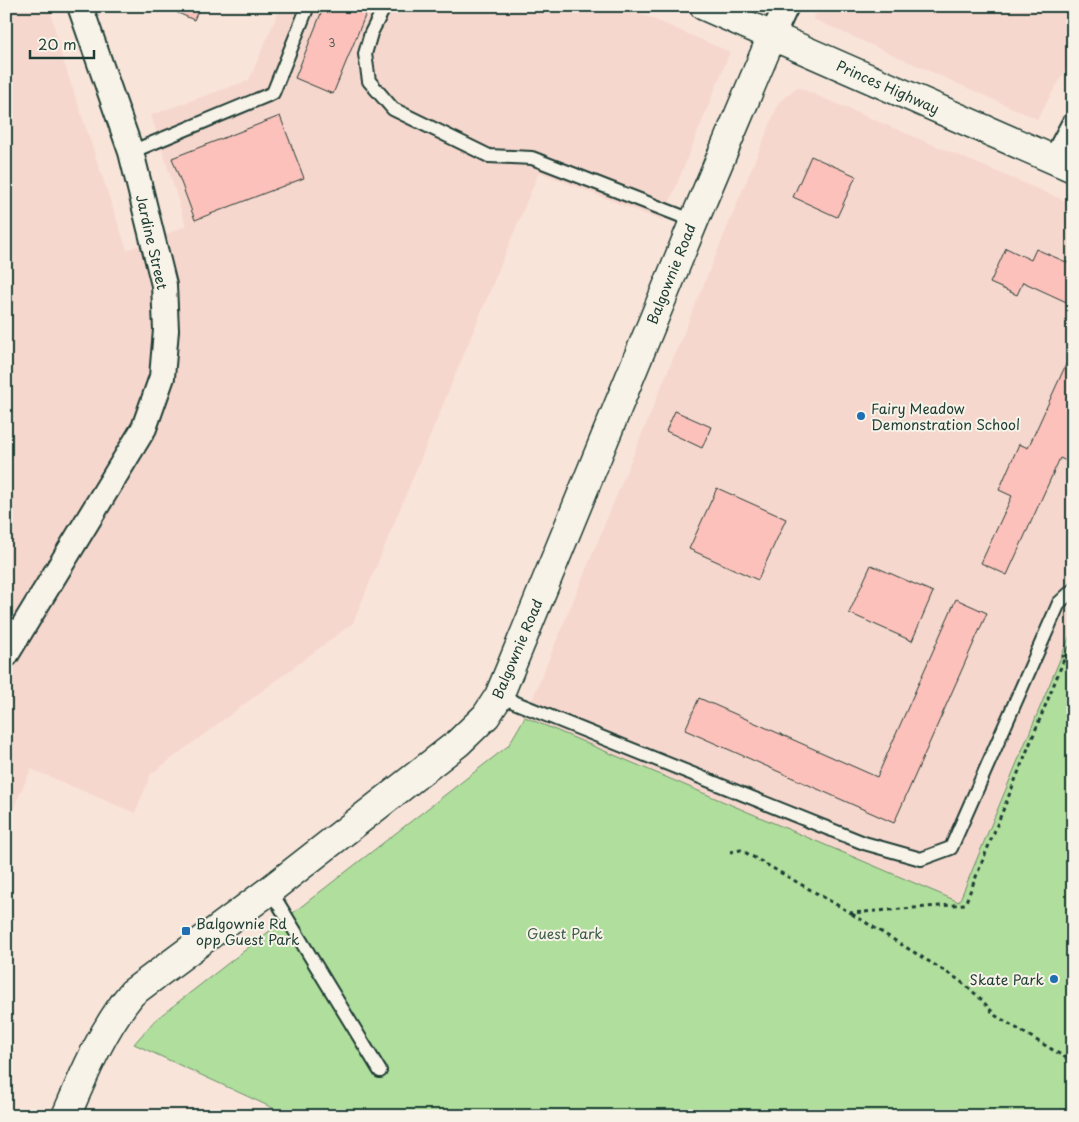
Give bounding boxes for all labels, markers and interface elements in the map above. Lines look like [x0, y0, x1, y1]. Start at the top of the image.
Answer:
scale bar [30, 28, 94, 60]
text: 20 m [38, 32, 77, 55]
house number: 3 [328, 34, 336, 51]
street label: Princes Highway [833, 55, 943, 119]
street label: Jardine Street [131, 192, 173, 292]
street label: Balgownie Road [641, 221, 701, 327]
place label: Fairy Meadow Demonstration School [871, 398, 1020, 435]
marker: Fairy Meadow Demonstration School [855, 410, 867, 422]
street label: Balgownie Road [486, 596, 548, 702]
place label: Balgownie Rd opp Guest Park [196, 913, 300, 950]
park label: Guest Park [527, 923, 603, 944]
marker: Balgownie Rd opp Guest Park [180, 925, 192, 937]
place label: Skate Park [969, 969, 1044, 990]
marker: Skate Park [1048, 973, 1060, 985]

